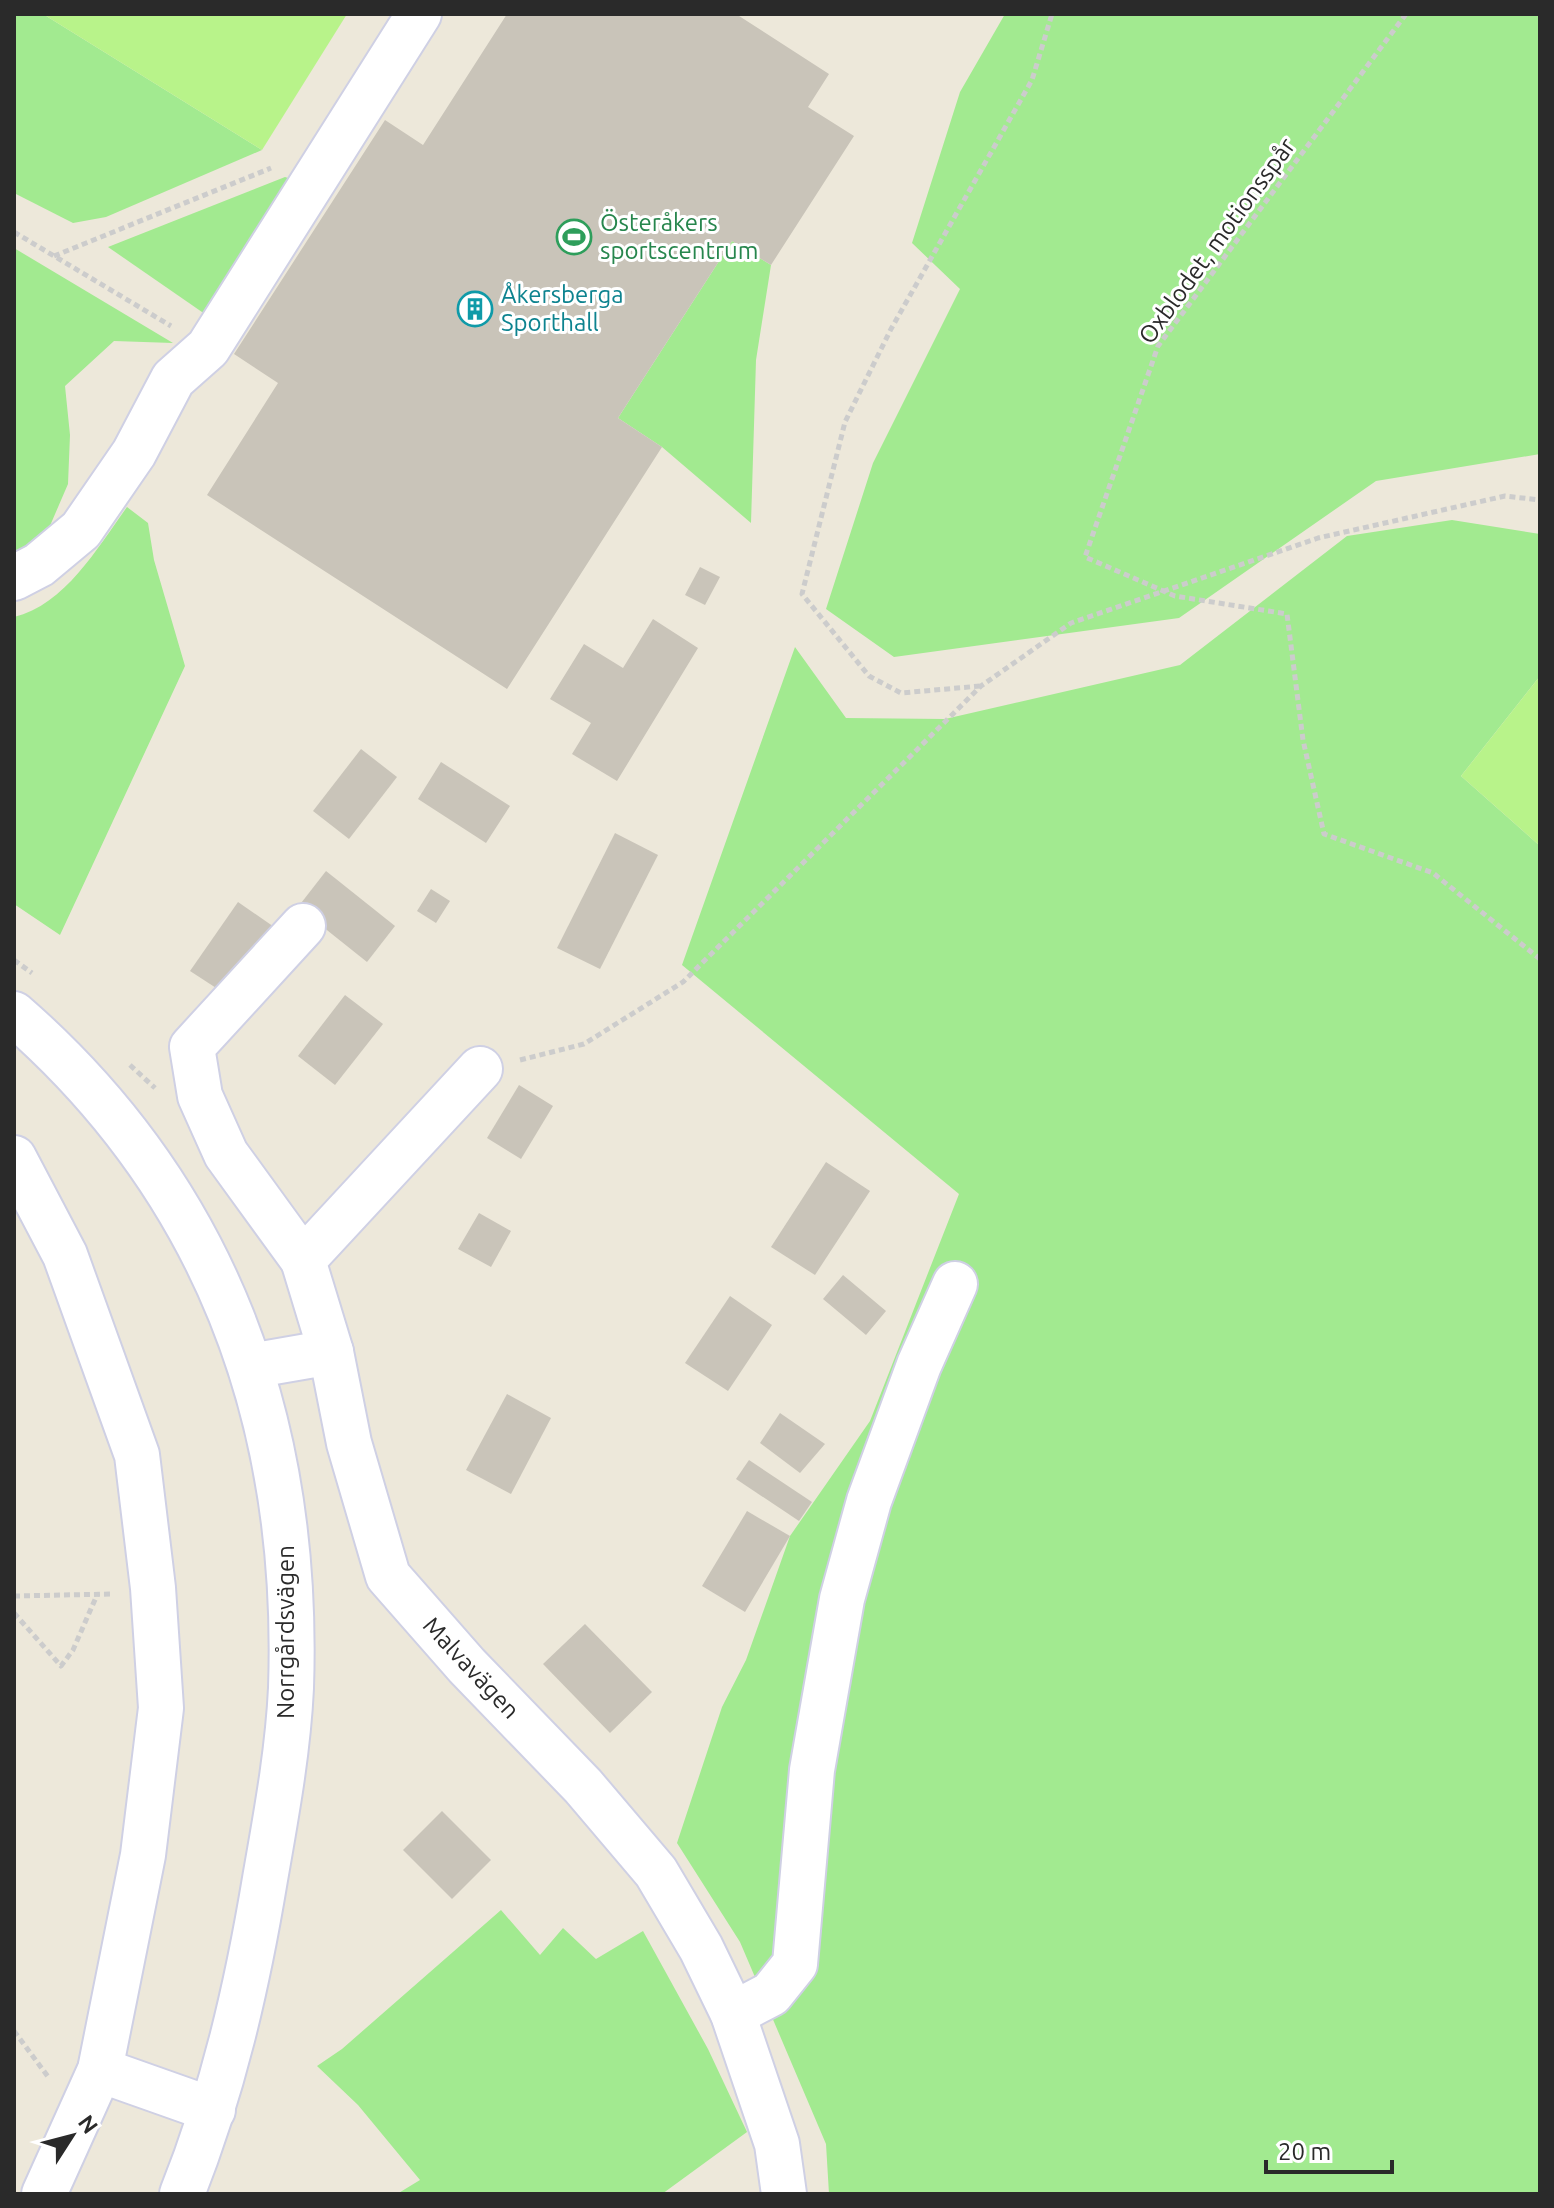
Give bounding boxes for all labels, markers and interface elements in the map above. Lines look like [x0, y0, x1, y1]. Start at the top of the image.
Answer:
street label: Oxblodet, motionsspår [1133, 133, 1300, 349]
place label: Österåkers sportscentrum [600, 209, 758, 264]
sports icon: Österåkers sportscentrum [555, 218, 593, 256]
place label: Åkersberga Sporthall [501, 281, 624, 336]
building icon: Åkersberga Sporthall [456, 290, 494, 328]
street label: Norrgårdsvägen [272, 1545, 299, 1719]
street label: Malvavägen [418, 1612, 525, 1724]
north arrow [32, 2096, 112, 2176]
text: N [74, 2110, 104, 2138]
scale bar [1266, 2124, 1392, 2174]
text: 20 m [1278, 2138, 1331, 2165]

